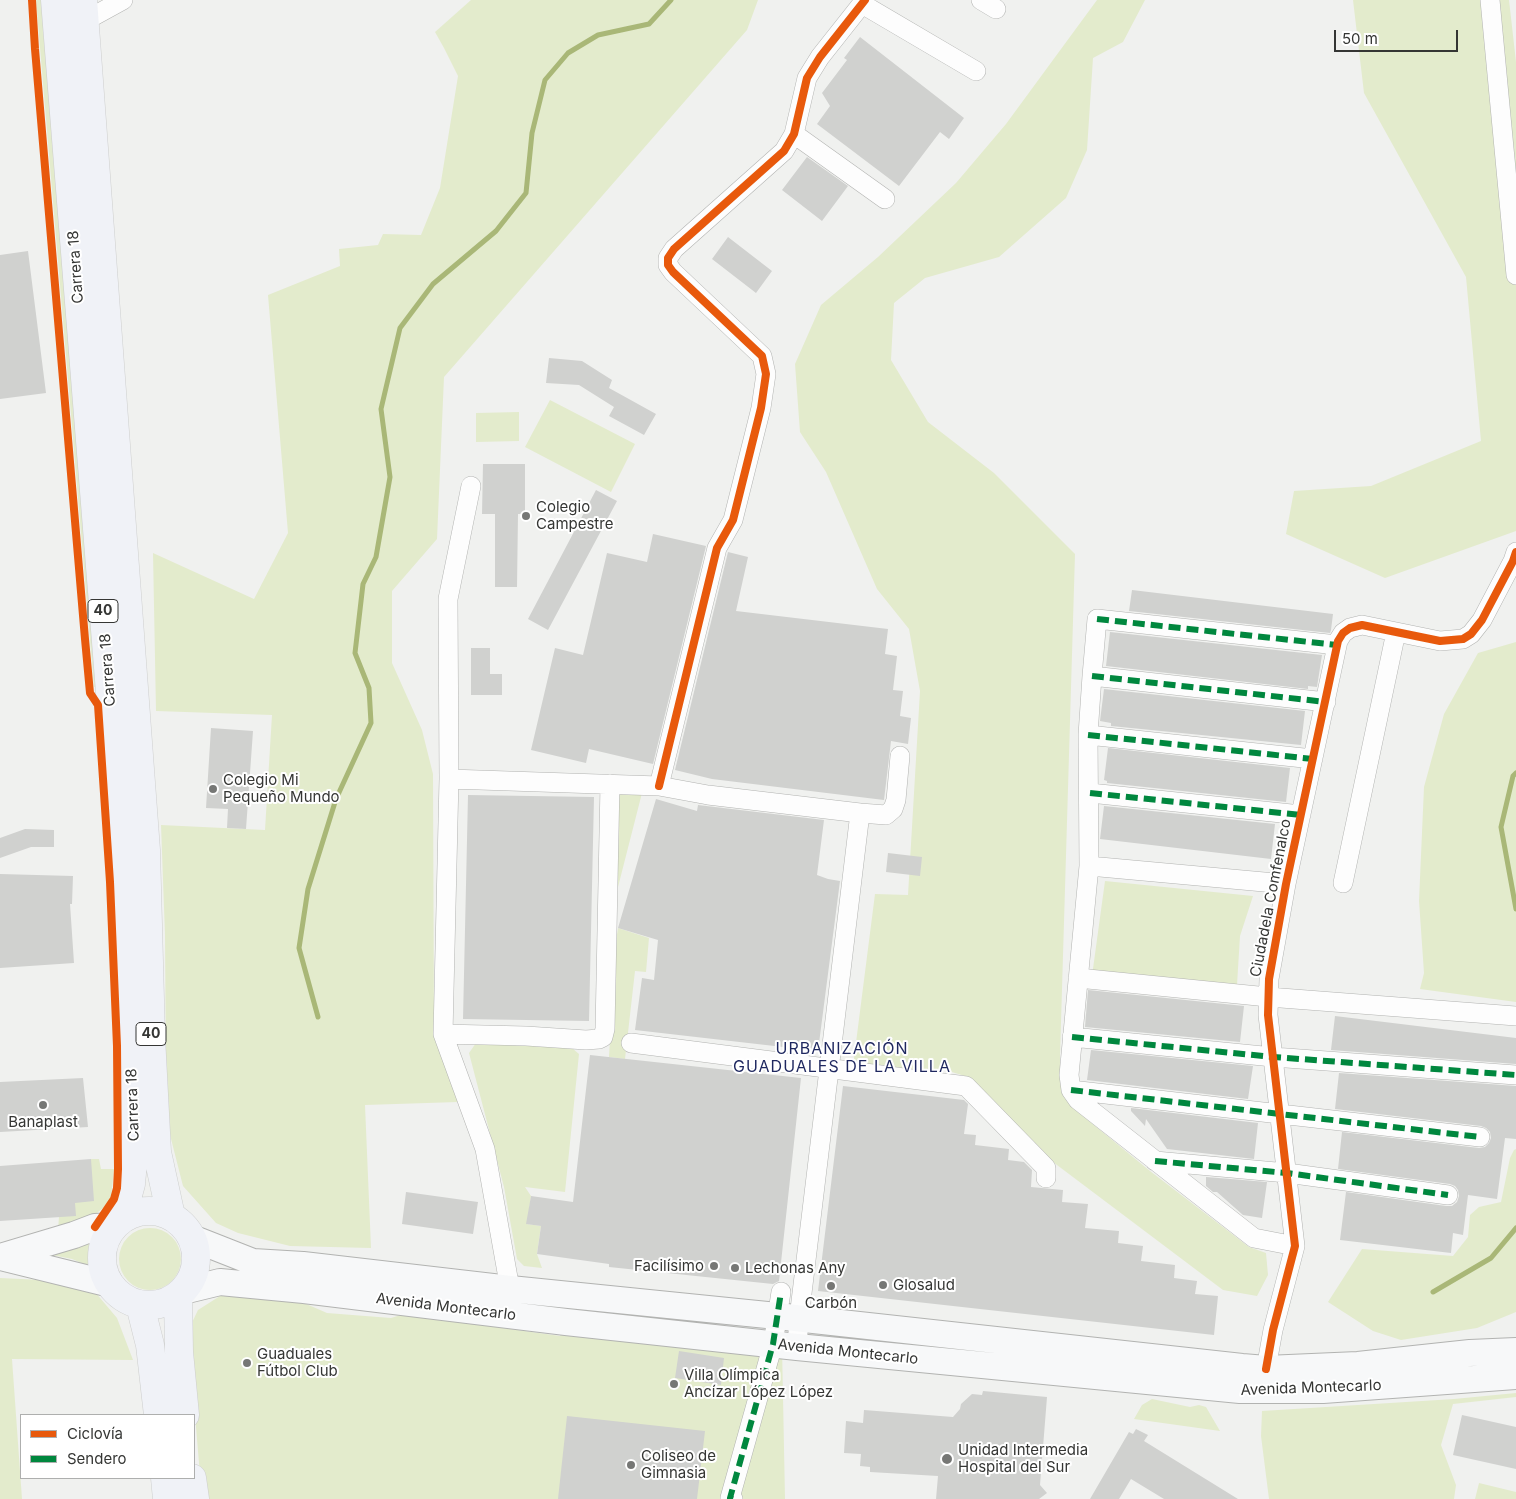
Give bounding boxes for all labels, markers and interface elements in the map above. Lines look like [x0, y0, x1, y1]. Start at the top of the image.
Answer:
scale bar [1336, 20, 1460, 52]
text: 50 m [1342, 29, 1378, 48]
street label: Carrera 18 [64, 230, 88, 304]
place label: Colegio Campestre [536, 498, 613, 533]
marker: Colegio Campestre [520, 510, 532, 522]
road number: 40 [88, 600, 118, 622]
street label: Carrera 18 [96, 633, 120, 707]
place label: Colegio Mi Pequeño Mundo [223, 771, 340, 806]
marker: Colegio Mi Pequeño Mundo [207, 783, 219, 795]
street label: Ciudadela Comfenalco [1247, 817, 1295, 979]
road number: 40 [136, 1022, 166, 1046]
district label: URBANIZACIÓN GUADUALES DE LA VILLA [730, 1039, 954, 1077]
street label: Carrera 18 [123, 1068, 143, 1142]
marker: Banaplast [37, 1099, 49, 1111]
place label: Banaplast [8, 1113, 78, 1131]
place label: Facilísimo [634, 1257, 704, 1275]
place label: Lechonas Any [745, 1259, 846, 1277]
marker: Facilísimo [708, 1260, 720, 1272]
marker: Lechonas Any [729, 1262, 741, 1274]
place label: Glosalud [893, 1276, 955, 1294]
marker: Glosalud [877, 1279, 889, 1291]
marker: Carbón [825, 1280, 837, 1292]
street label: Avenida Montecarlo [375, 1289, 517, 1325]
place label: Carbón [805, 1294, 857, 1312]
street label: Avenida Montecarlo [777, 1336, 919, 1368]
place label: Guaduales Fútbol Club [257, 1345, 338, 1380]
marker: Guaduales Fútbol Club [241, 1357, 253, 1369]
place label: Villa Olímpica Ancízar López López [684, 1366, 833, 1401]
street label: Avenida Montecarlo [1240, 1377, 1382, 1399]
marker: Villa Olímpica Ancízar López López [668, 1378, 680, 1390]
legend [20, 1414, 195, 1479]
text: Ciclovía [67, 1424, 123, 1443]
place label: Unidad Intermedia Hospital del Sur [958, 1441, 1088, 1476]
place label: Coliseo de Gimnasia [641, 1447, 716, 1482]
text: Sendero [67, 1449, 127, 1468]
marker: Unidad Intermedia Hospital del Sur [940, 1452, 954, 1466]
marker: Coliseo de Gimnasia [625, 1459, 637, 1471]

